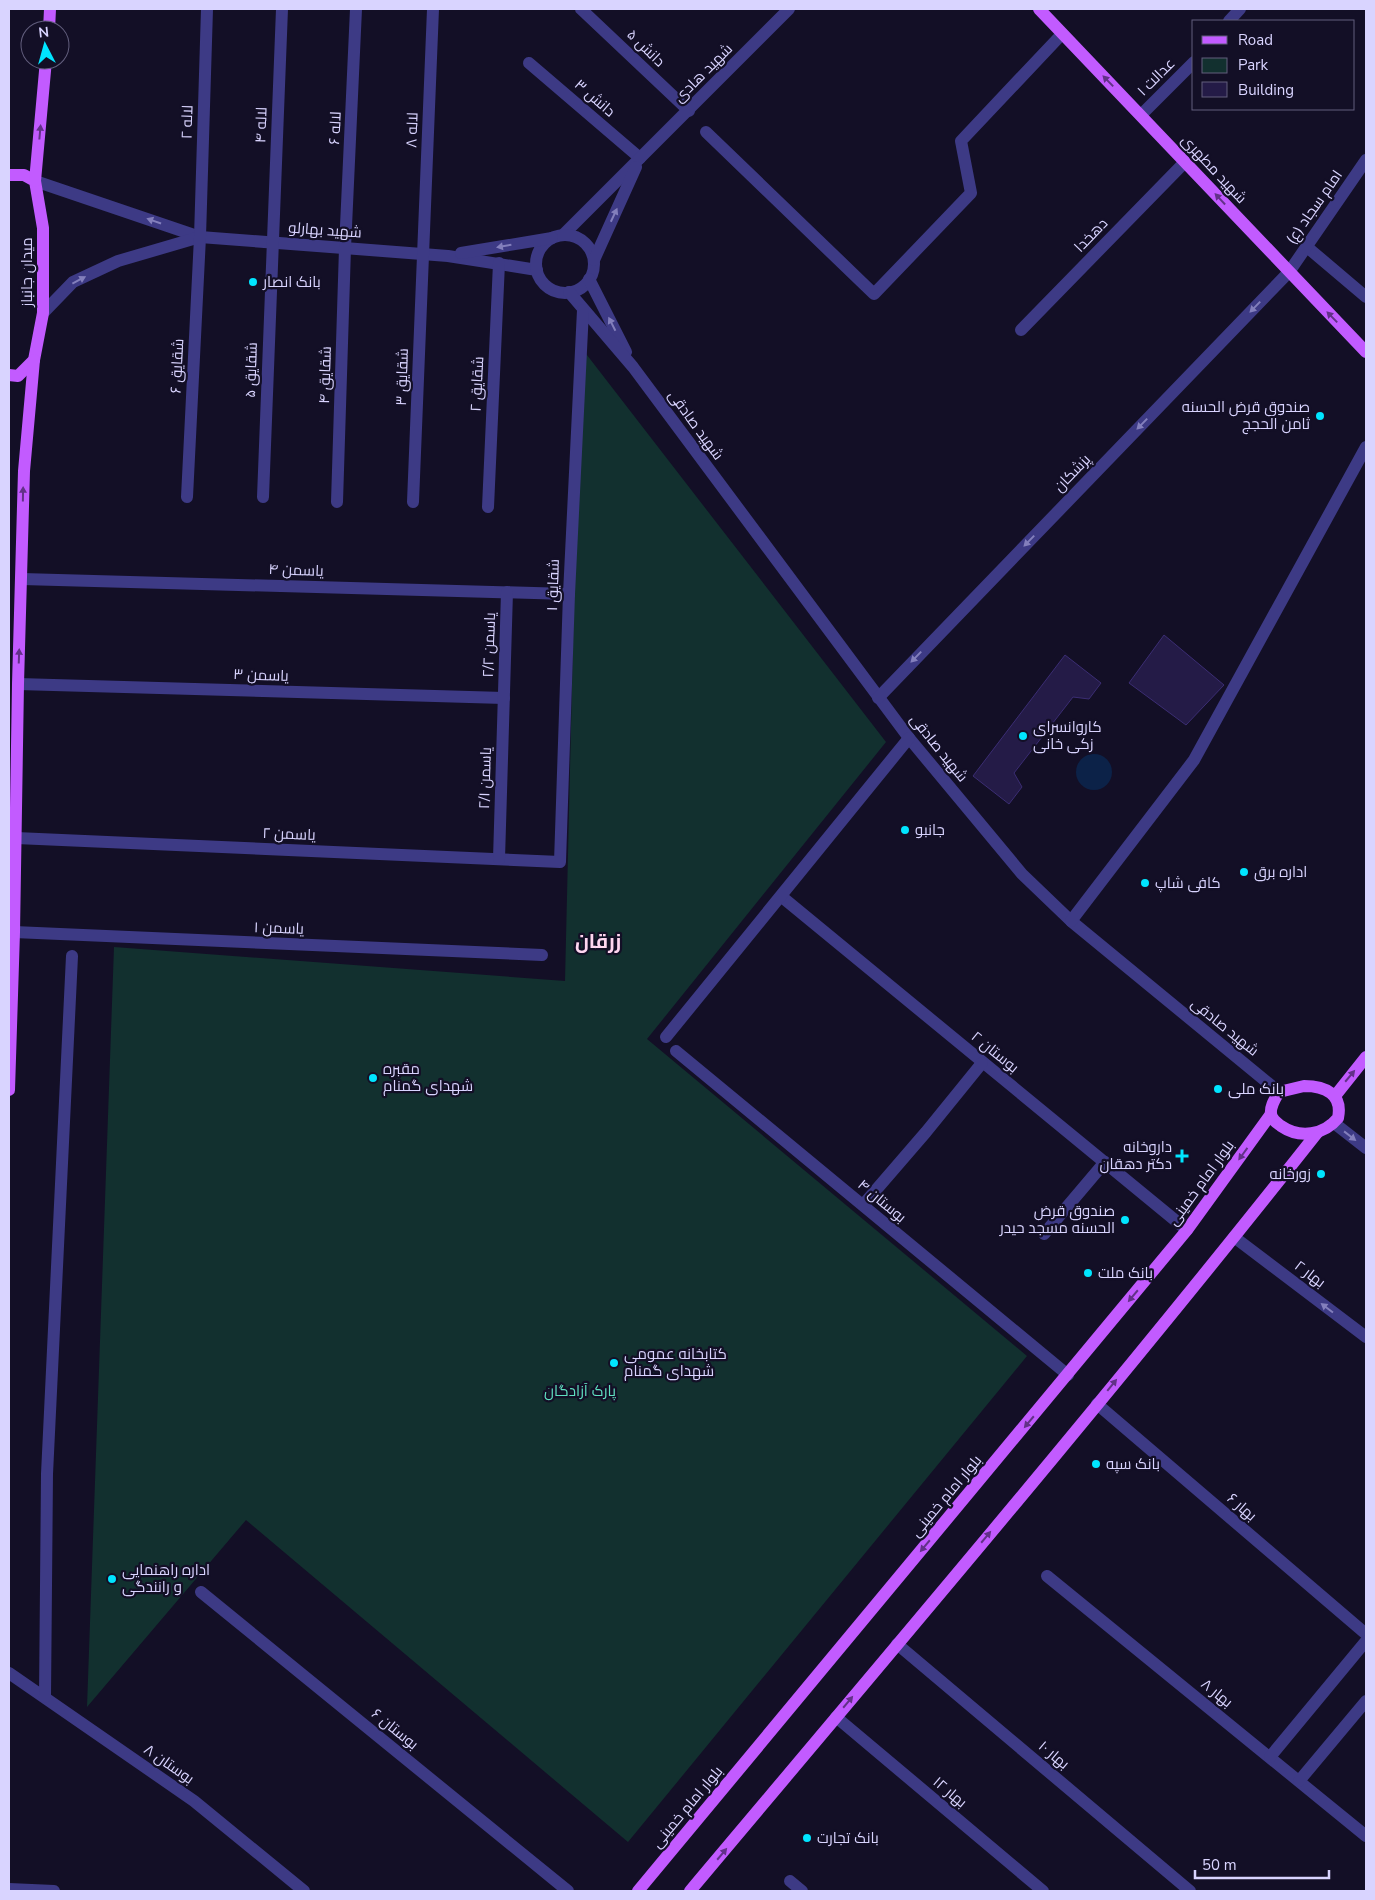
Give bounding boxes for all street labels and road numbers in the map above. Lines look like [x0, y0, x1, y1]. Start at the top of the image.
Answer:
street label: دانش ۵ [622, 25, 670, 71]
street label: شهید هادی [669, 39, 737, 107]
street label: عدالت ۱ [1133, 54, 1179, 100]
street label: دانش ۳ [570, 75, 620, 121]
street label: لاله ۲ [176, 105, 198, 139]
street label: لاله ۴ [250, 107, 272, 143]
street label: لاله ۶ [324, 111, 346, 145]
street label: لاله ۸ [401, 112, 423, 148]
street label: شهید مطهری [1177, 130, 1251, 208]
street label: امام سجاد (ع) [1281, 166, 1348, 249]
street label: دهخدا [1070, 214, 1112, 256]
street label: شهید بهارلو [288, 217, 362, 243]
street label: میدان جانباز [17, 237, 37, 308]
street label: شقایق ۶ [166, 338, 188, 394]
street label: شقایق ۵ [240, 342, 262, 398]
street label: شقایق ۴ [314, 346, 336, 404]
street label: شقایق ۳ [391, 348, 413, 406]
street label: شقایق ۲ [466, 356, 488, 412]
street label: شهید صادقی [664, 386, 728, 464]
street label: پزشکان [1049, 450, 1095, 496]
street label: شقایق ۱ [542, 558, 564, 612]
street label: یاسمن ۴ [268, 559, 324, 581]
street label: یاسمن ۲/۲ [478, 612, 500, 678]
street label: یاسمن ۳ [233, 664, 289, 686]
street label: شهید صادقی [905, 710, 973, 786]
street label: یاسمن ۲/۱ [474, 747, 496, 809]
street label: یاسمن ۲ [262, 823, 316, 845]
street label: یاسمن ۱ [254, 917, 304, 939]
street label: شهید صادقی [1187, 993, 1263, 1061]
street label: بوستان ۲ [967, 1027, 1023, 1077]
street label: بلوار امام خمینی [1163, 1136, 1239, 1230]
street label: بوستان ۴ [853, 1175, 911, 1227]
street label: بهار ۲ [1290, 1256, 1330, 1292]
street label: بلوار امام خمینی [906, 1451, 986, 1541]
street label: بهار ۶ [1223, 1489, 1261, 1525]
street label: بهار ۸ [1197, 1674, 1237, 1712]
street label: بوستان ۶ [367, 1704, 423, 1754]
street label: بهار ۱۰ [1034, 1736, 1074, 1774]
street label: بوستان ۸ [140, 1739, 198, 1789]
street label: بلوار امام خمینی [647, 1762, 727, 1852]
street label: بهار ۱۲ [929, 1772, 971, 1812]

